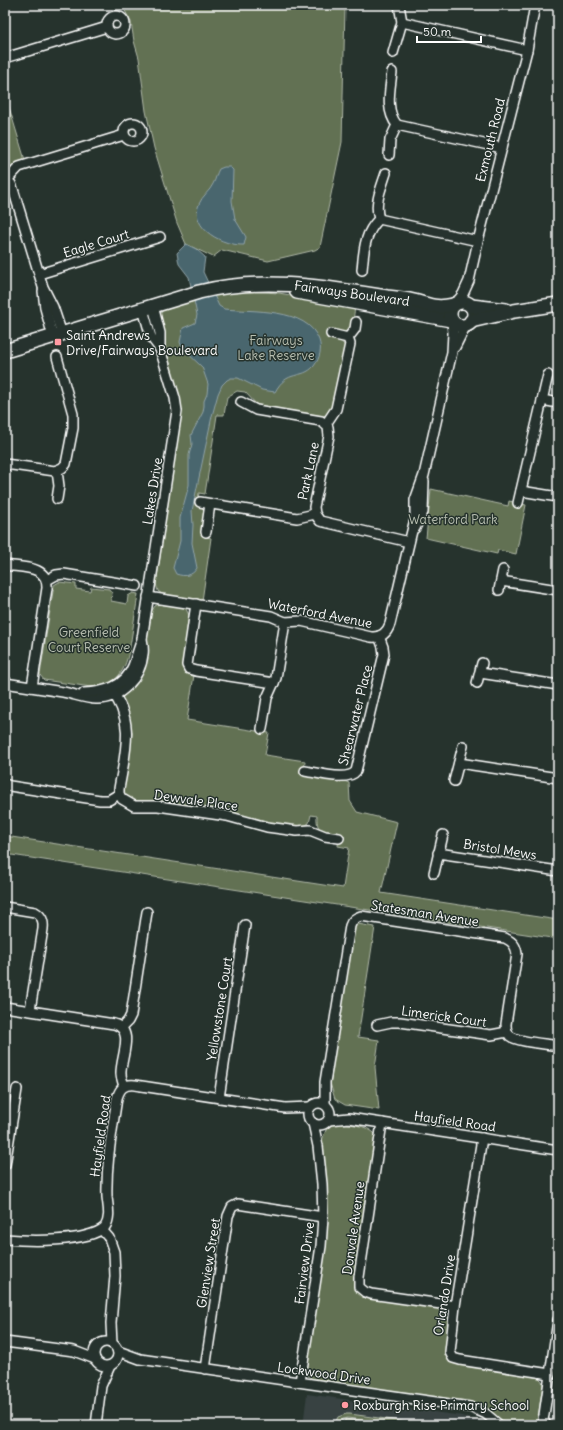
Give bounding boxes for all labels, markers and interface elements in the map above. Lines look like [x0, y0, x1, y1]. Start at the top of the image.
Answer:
scale bar [417, 18, 481, 44]
text: 50 m [423, 24, 452, 39]
street label: Exmouth Road [472, 96, 509, 184]
street label: Eagle Court [61, 225, 132, 262]
street label: Fairways Boulevard [293, 277, 411, 310]
place label: Saint Andrews Drive/Fairways Boulevard [66, 327, 218, 359]
park label: Fairways Lake Reserve [237, 332, 315, 364]
marker: Saint Andrews Drive/Fairways Boulevard [53, 337, 63, 347]
street label: Park Lane [294, 441, 323, 502]
street label: Lakes Drive [139, 456, 166, 526]
park label: Waterford Park [408, 511, 498, 528]
street label: Waterford Avenue [266, 595, 374, 632]
park label: Greenfield Court Reserve [48, 624, 130, 656]
street label: Shearwater Place [335, 663, 376, 767]
street label: Dewvale Place [153, 786, 239, 815]
street label: Bristol Mews [462, 835, 538, 864]
street label: Statesman Avenue [370, 897, 480, 930]
street label: Yellowstone Court [203, 955, 236, 1062]
street label: Limerick Court [400, 1002, 488, 1031]
street label: Hayfield Road [86, 1094, 115, 1178]
street label: Hayfield Road [413, 1107, 497, 1136]
street label: Donvale Avenue [339, 1180, 368, 1276]
street label: Glenview Street [193, 1216, 224, 1309]
street label: Fairview Drive [291, 1221, 318, 1305]
street label: Orlando Drive [430, 1253, 459, 1337]
street label: Lockwood Drive [276, 1359, 372, 1388]
place label: Roxburgh Rise Primary School [353, 1397, 529, 1414]
marker: Roxburgh Rise Primary School [340, 1400, 350, 1410]

